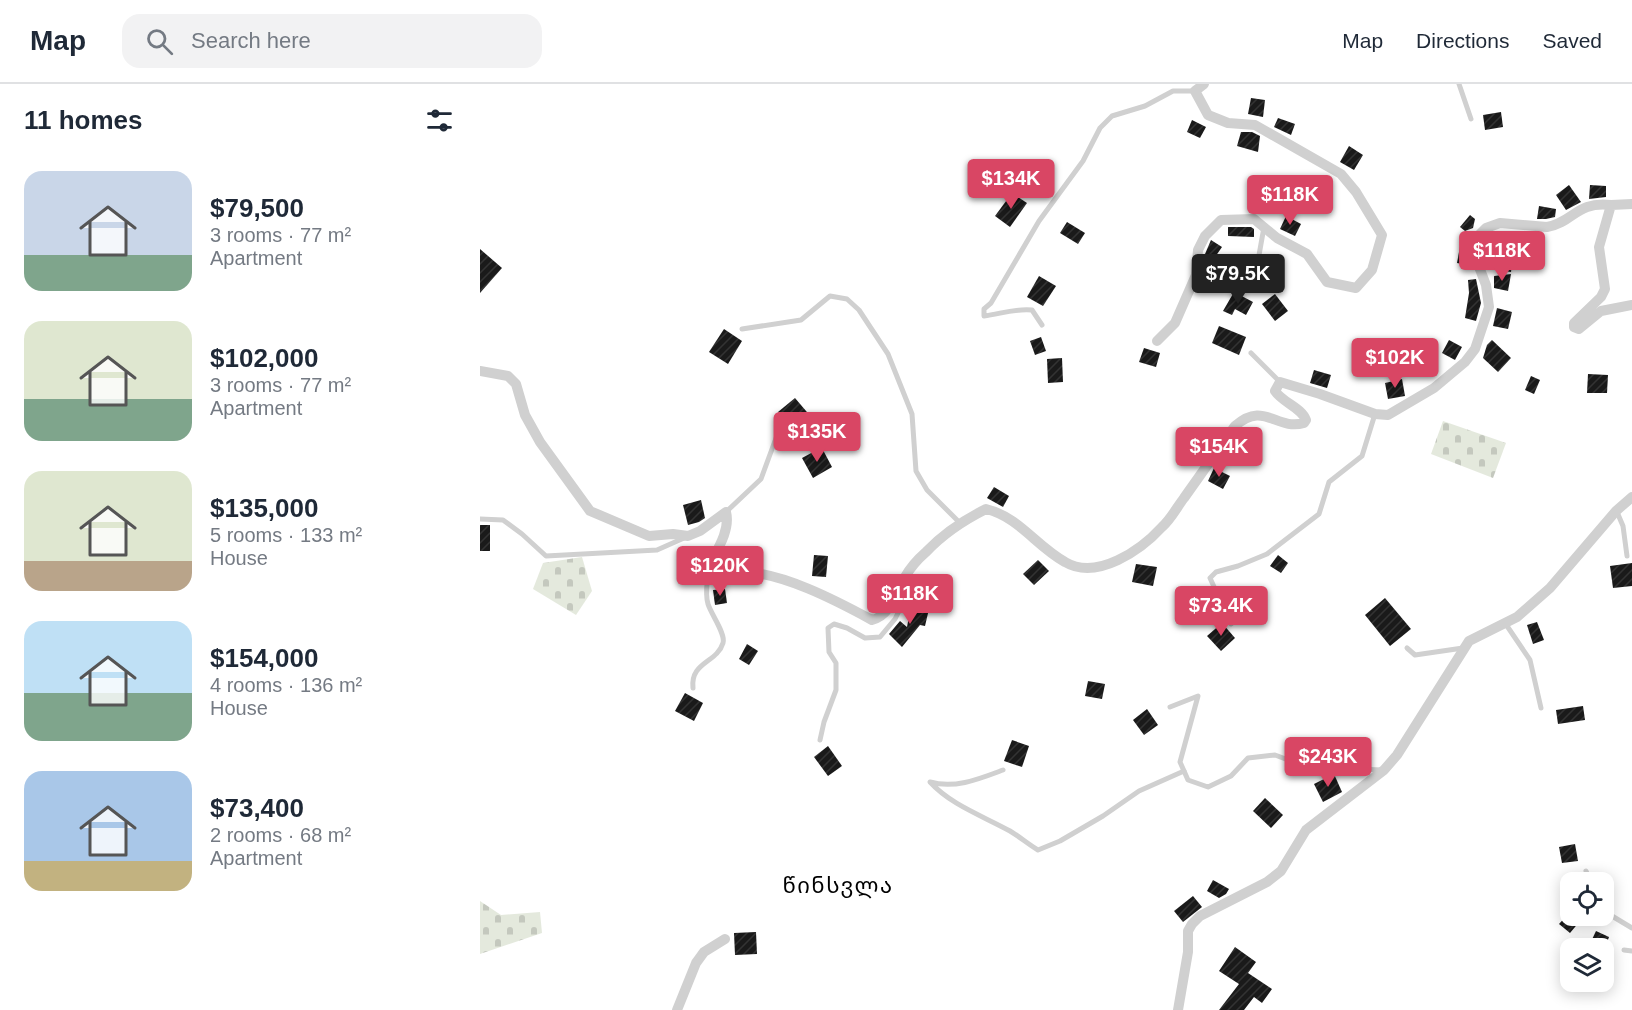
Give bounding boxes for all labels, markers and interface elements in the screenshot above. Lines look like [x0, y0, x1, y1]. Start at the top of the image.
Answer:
search box [122, 14, 542, 68]
text: Map [30, 25, 86, 56]
icon: search [143, 25, 176, 58]
text: Search here [191, 28, 311, 53]
text: Map [1342, 29, 1383, 52]
text: Directions [1416, 29, 1509, 52]
text: Saved [1542, 29, 1602, 52]
icon: filters [423, 104, 456, 137]
text: 11 homes [24, 105, 143, 135]
pin: $134K [969, 159, 1053, 210]
text: $134K [982, 167, 1040, 189]
pin: $118K [1248, 175, 1332, 226]
text: $118K [1261, 183, 1319, 205]
text: $79,500 [210, 193, 304, 223]
icon: home [72, 195, 144, 267]
text: 3 rooms · 77 m² [210, 224, 351, 246]
pin: $118K [1460, 231, 1544, 282]
text: $118K [1473, 239, 1531, 261]
text: Apartment [210, 247, 302, 269]
pin: $79.5K [1189, 254, 1287, 305]
text: $79.5K [1206, 262, 1270, 284]
pin: $102K [1353, 338, 1437, 389]
text: $102,000 [210, 343, 318, 373]
icon: home [72, 345, 144, 417]
text: $102K [1366, 346, 1424, 368]
text: 3 rooms · 77 m² [210, 374, 351, 396]
text: Apartment [210, 397, 302, 419]
pin: $135K [775, 412, 859, 463]
text: $135K [788, 420, 846, 442]
pin: $154K [1177, 427, 1261, 478]
text: $154K [1190, 435, 1248, 457]
text: $135,000 [210, 493, 318, 523]
icon: home [72, 495, 144, 567]
text: 5 rooms · 133 m² [210, 524, 362, 546]
pin: $120K [678, 546, 762, 597]
text: House [210, 547, 268, 569]
text: $120K [691, 554, 749, 576]
pin: $118K [868, 574, 952, 625]
text: $118K [881, 582, 939, 604]
pin: $73.4K [1172, 586, 1270, 637]
text: $73.4K [1189, 594, 1253, 616]
text: $154,000 [210, 643, 318, 673]
icon: home [72, 645, 144, 717]
text: 4 rooms · 136 m² [210, 674, 362, 696]
text: House [210, 697, 268, 719]
pin: $243K [1286, 737, 1370, 788]
text: $243K [1299, 745, 1357, 767]
text: $73,400 [210, 793, 304, 823]
icon: home [72, 795, 144, 867]
text: 2 rooms · 68 m² [210, 824, 351, 846]
text: Apartment [210, 847, 302, 869]
map controls [1560, 872, 1614, 992]
button: locate [1560, 872, 1614, 926]
district label: წინსვლა [782, 873, 894, 899]
button: layers [1560, 938, 1614, 992]

